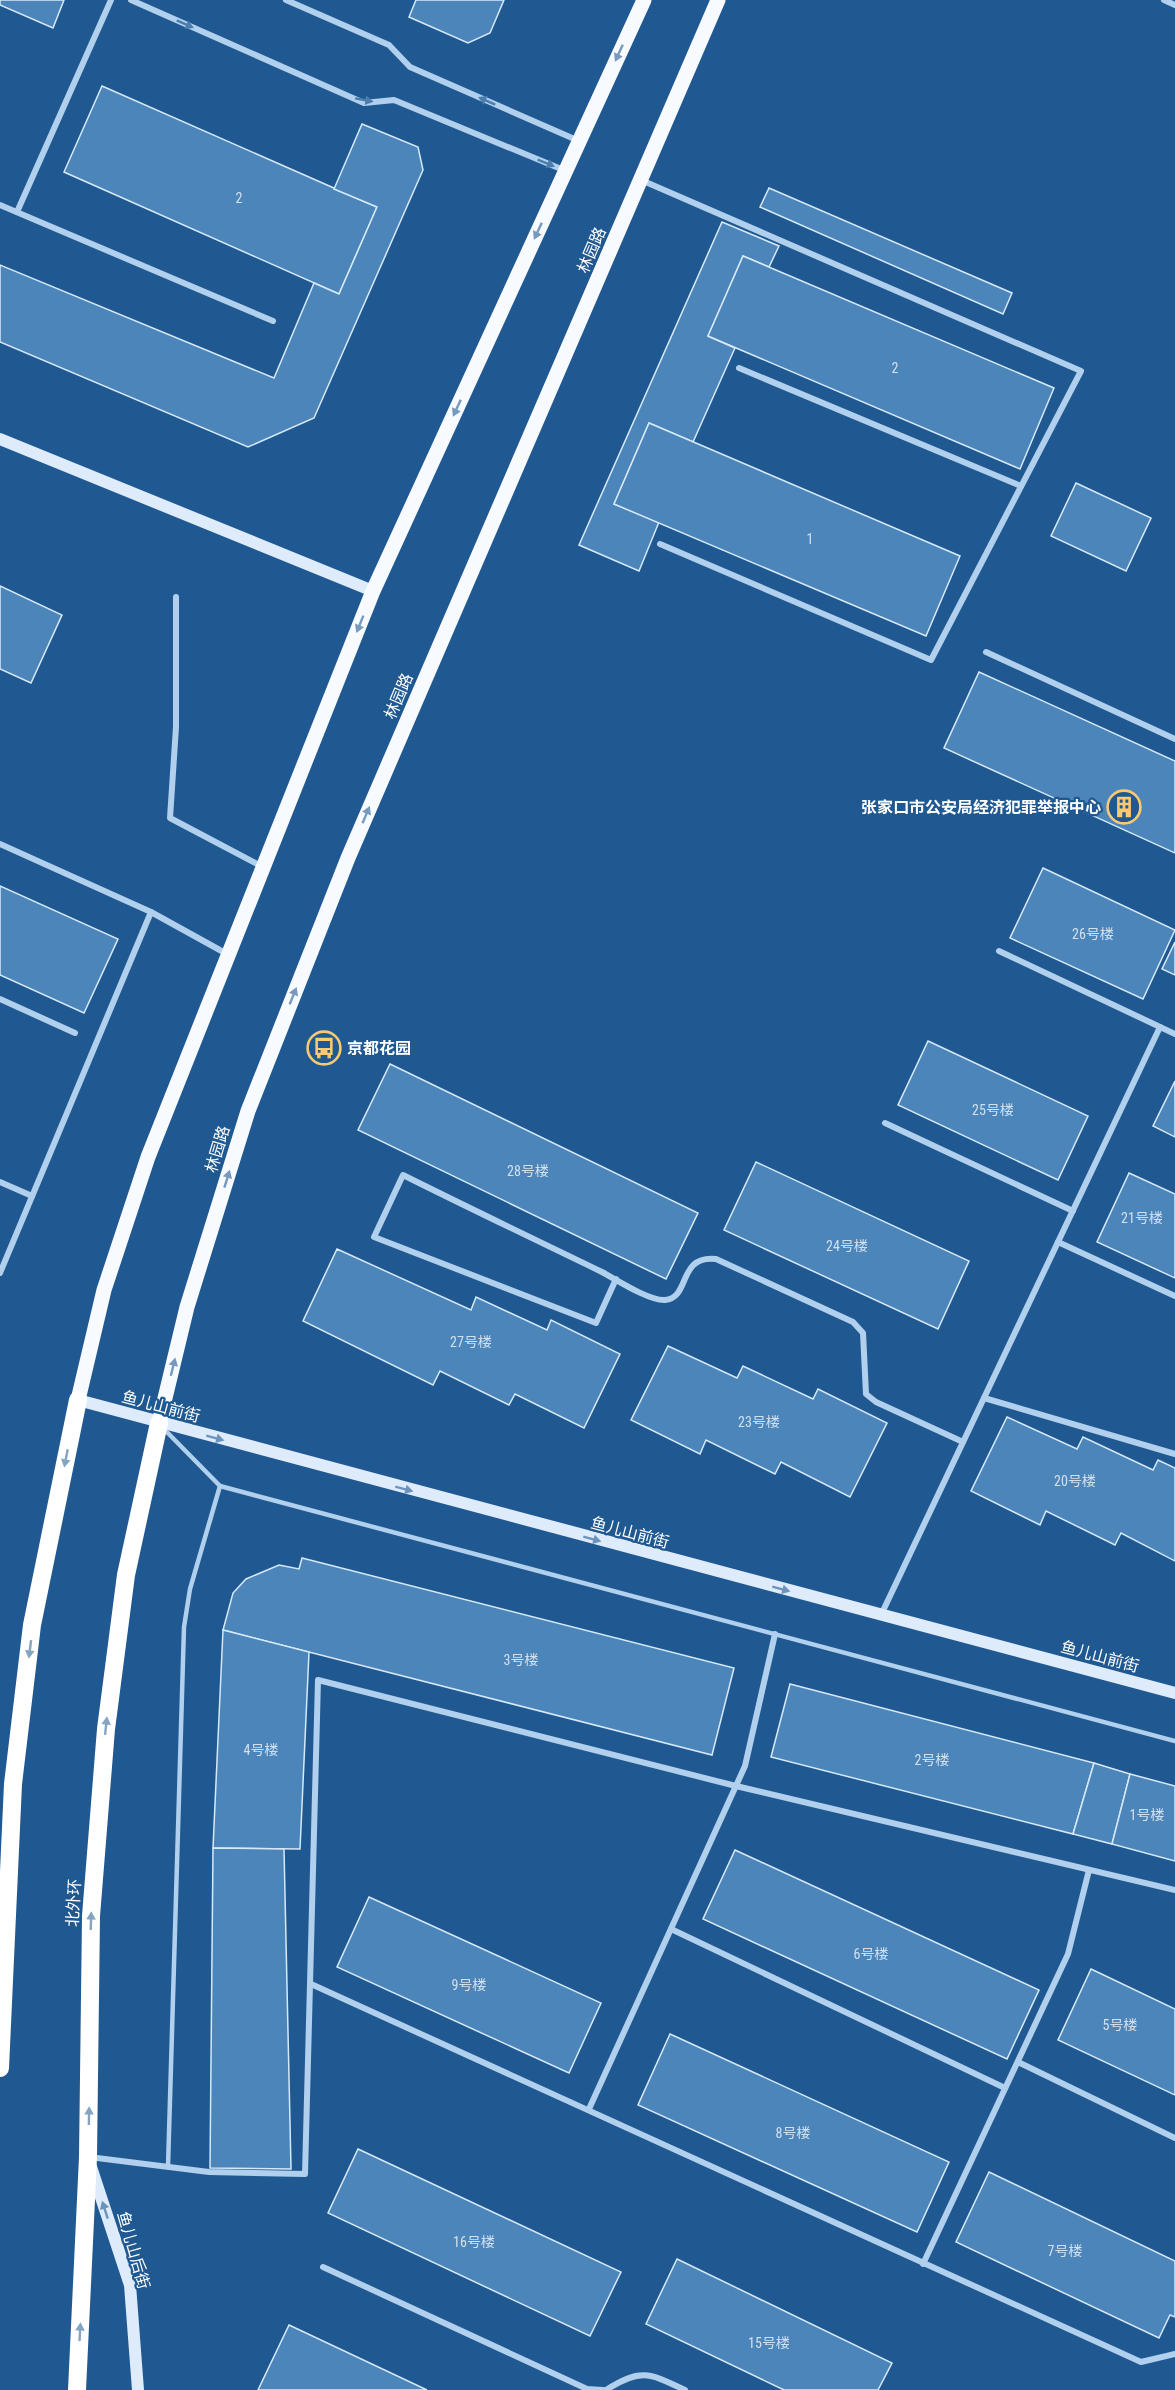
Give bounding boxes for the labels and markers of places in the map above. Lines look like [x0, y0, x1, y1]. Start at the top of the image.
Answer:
building icon: 张家口市公安局经济犯罪举报中心 [1106, 789, 1142, 825]
place label: 张家口市公安局经济犯罪举报中心 [861, 798, 1101, 817]
bus stop icon: 京都花园 [306, 1030, 342, 1066]
place label: 京都花园 [347, 1039, 411, 1058]

